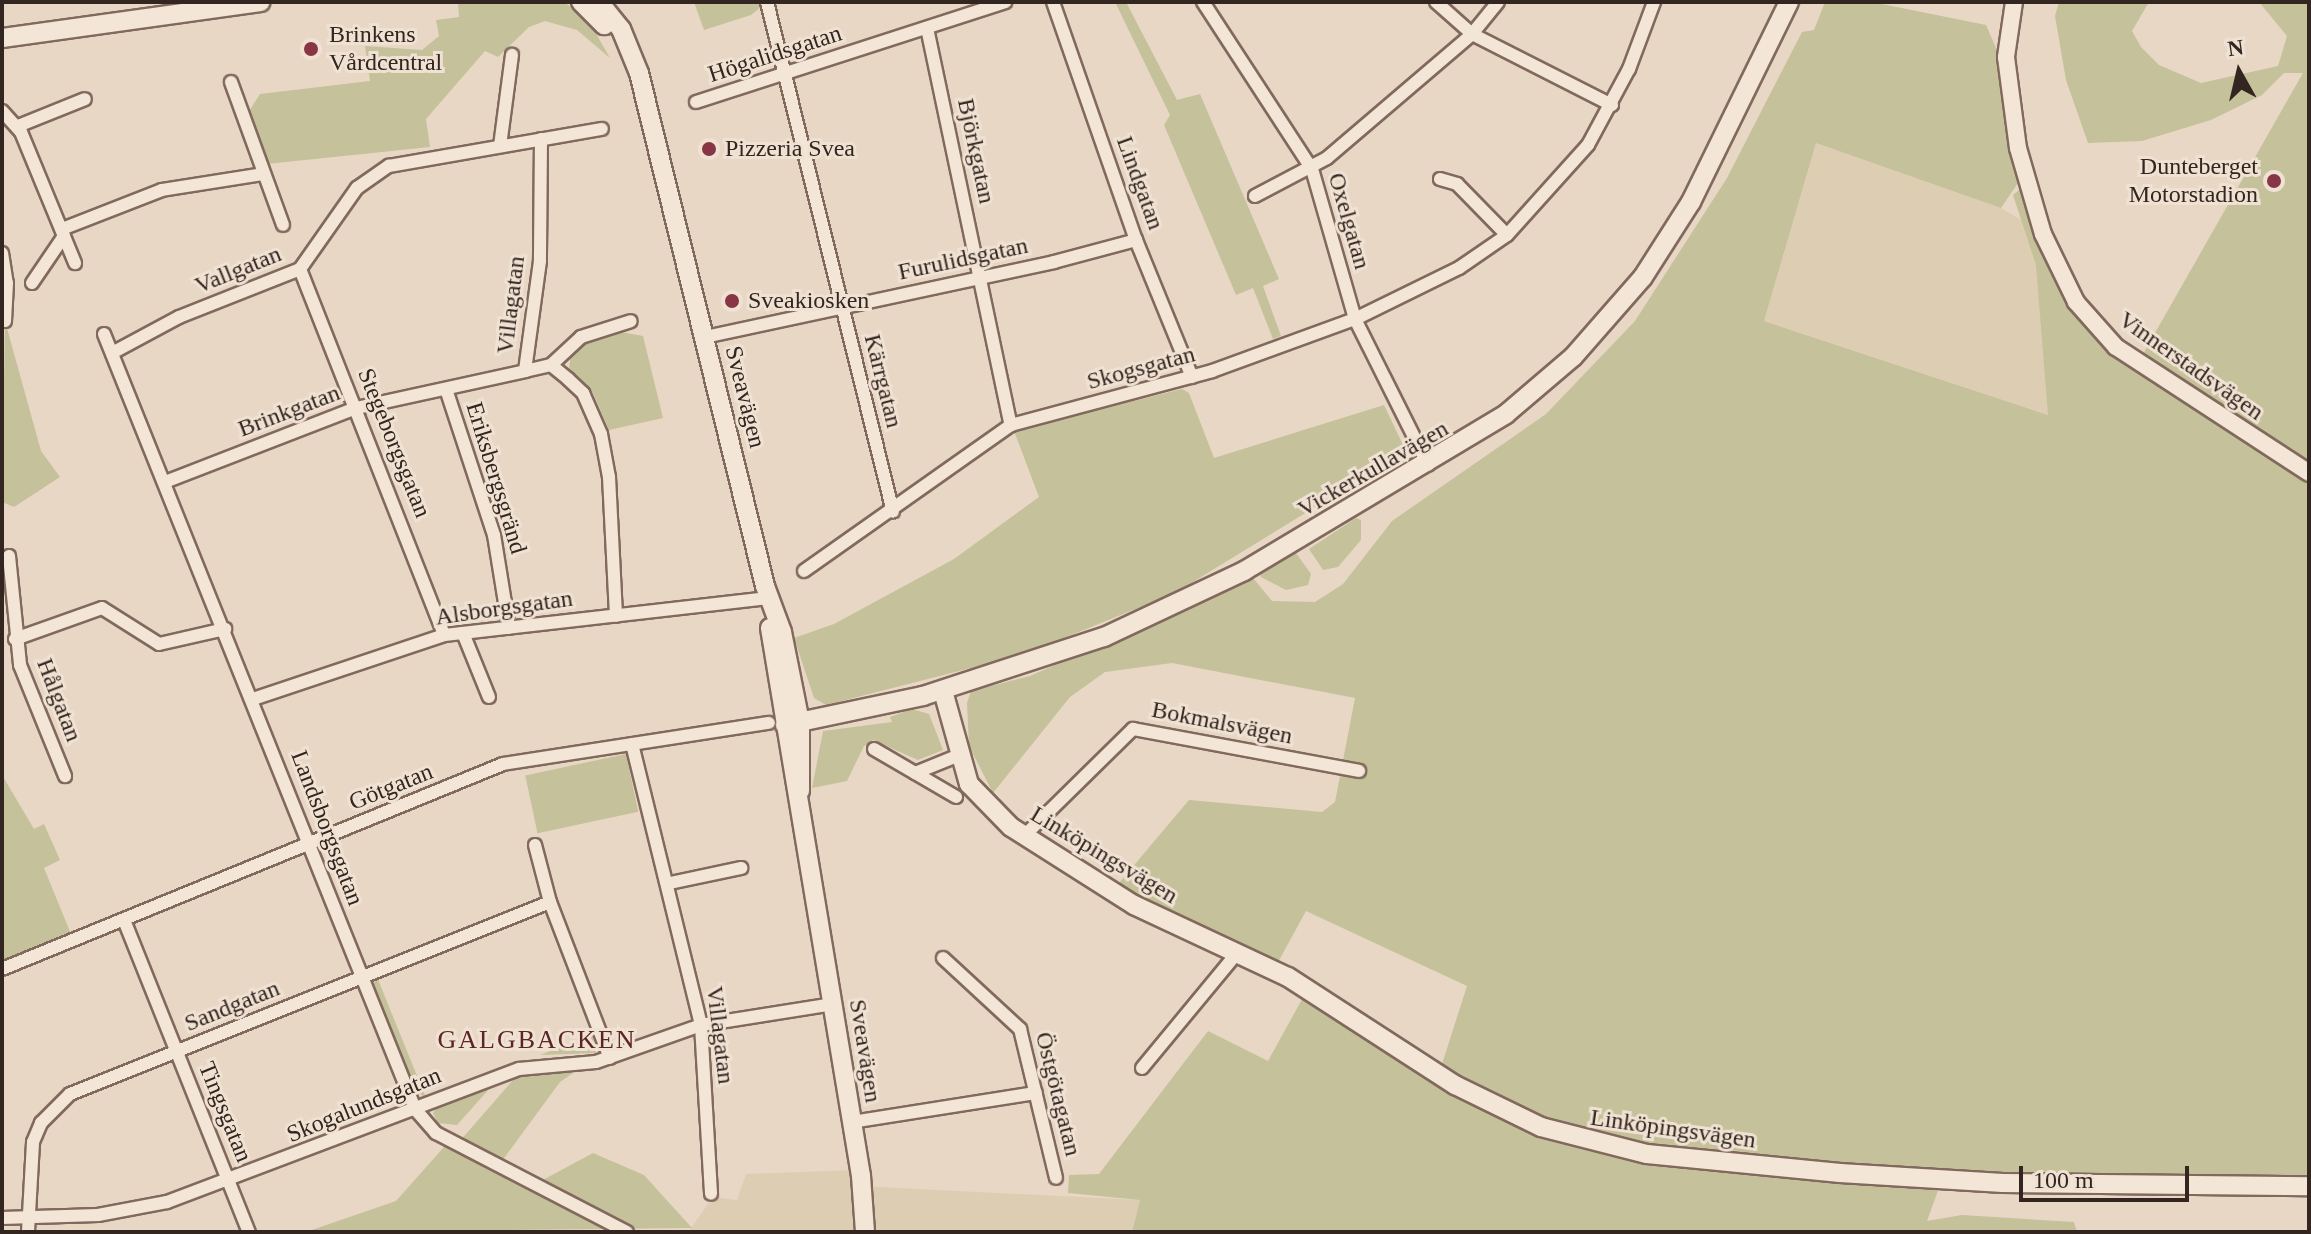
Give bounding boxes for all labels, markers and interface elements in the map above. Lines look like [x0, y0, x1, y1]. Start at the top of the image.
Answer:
street label: Högalidsgatan [705, 19, 845, 89]
place label: Brinkens Vårdcentral [329, 21, 442, 77]
north arrow [2199, 32, 2279, 112]
text: N [2226, 34, 2245, 61]
marker: Brinkens Vårdcentral [300, 38, 322, 60]
street label: Björkgatan [951, 96, 1001, 206]
street label: Lindgatan [1110, 132, 1170, 234]
place label: Pizzeria Svea [725, 135, 855, 163]
marker: Pizzeria Svea [700, 140, 718, 158]
place label: Dunteberget Motorstadion [2129, 153, 2258, 209]
street label: Oxelgatan [1322, 170, 1376, 272]
marker: Dunteberget Motorstadion [2265, 172, 2283, 190]
street label: Furulidsgatan [895, 231, 1031, 287]
street label: Vallgatan [191, 240, 285, 300]
street label: Villagatan [491, 254, 531, 356]
place label: Sveakiosken [748, 287, 869, 315]
marker: Sveakiosken [723, 292, 741, 310]
street label: Vinnerstadsvägen [2113, 305, 2269, 427]
street label: Kärrgatan [857, 331, 909, 431]
street label: Skogsgatan [1084, 340, 1198, 396]
street label: Sveavägen [718, 343, 772, 451]
street label: Stegeborgsgatan [351, 364, 437, 522]
street label: Brinkgatan [234, 378, 344, 444]
street label: Eriksbergsgränd [459, 399, 533, 557]
street label: Vickerkullavägen [1293, 414, 1453, 524]
street label: Alsborgsgatan [434, 584, 574, 632]
street label: Hålgatan [30, 654, 88, 746]
street label: Bokmalsvägen [1149, 695, 1295, 751]
street label: Landsborgsgatan [284, 747, 370, 909]
street label: Götgatan [345, 757, 437, 817]
street label: Linköpingsvägen [1025, 800, 1183, 910]
street label: Sandgatan [180, 974, 284, 1038]
street label: Villagatan [700, 984, 740, 1086]
street label: Sveavägen [843, 997, 887, 1105]
district label: GALGBACKEN [437, 1024, 637, 1056]
street label: Östgötagatan [1029, 1029, 1087, 1159]
street label: Tingsgatan [192, 1058, 258, 1166]
street label: Skogalundsgatan [283, 1061, 445, 1149]
street label: Linköpingsvägen [1588, 1103, 1758, 1155]
scale bar [2023, 1150, 2193, 1200]
text: 100 m [2033, 1167, 2094, 1193]

